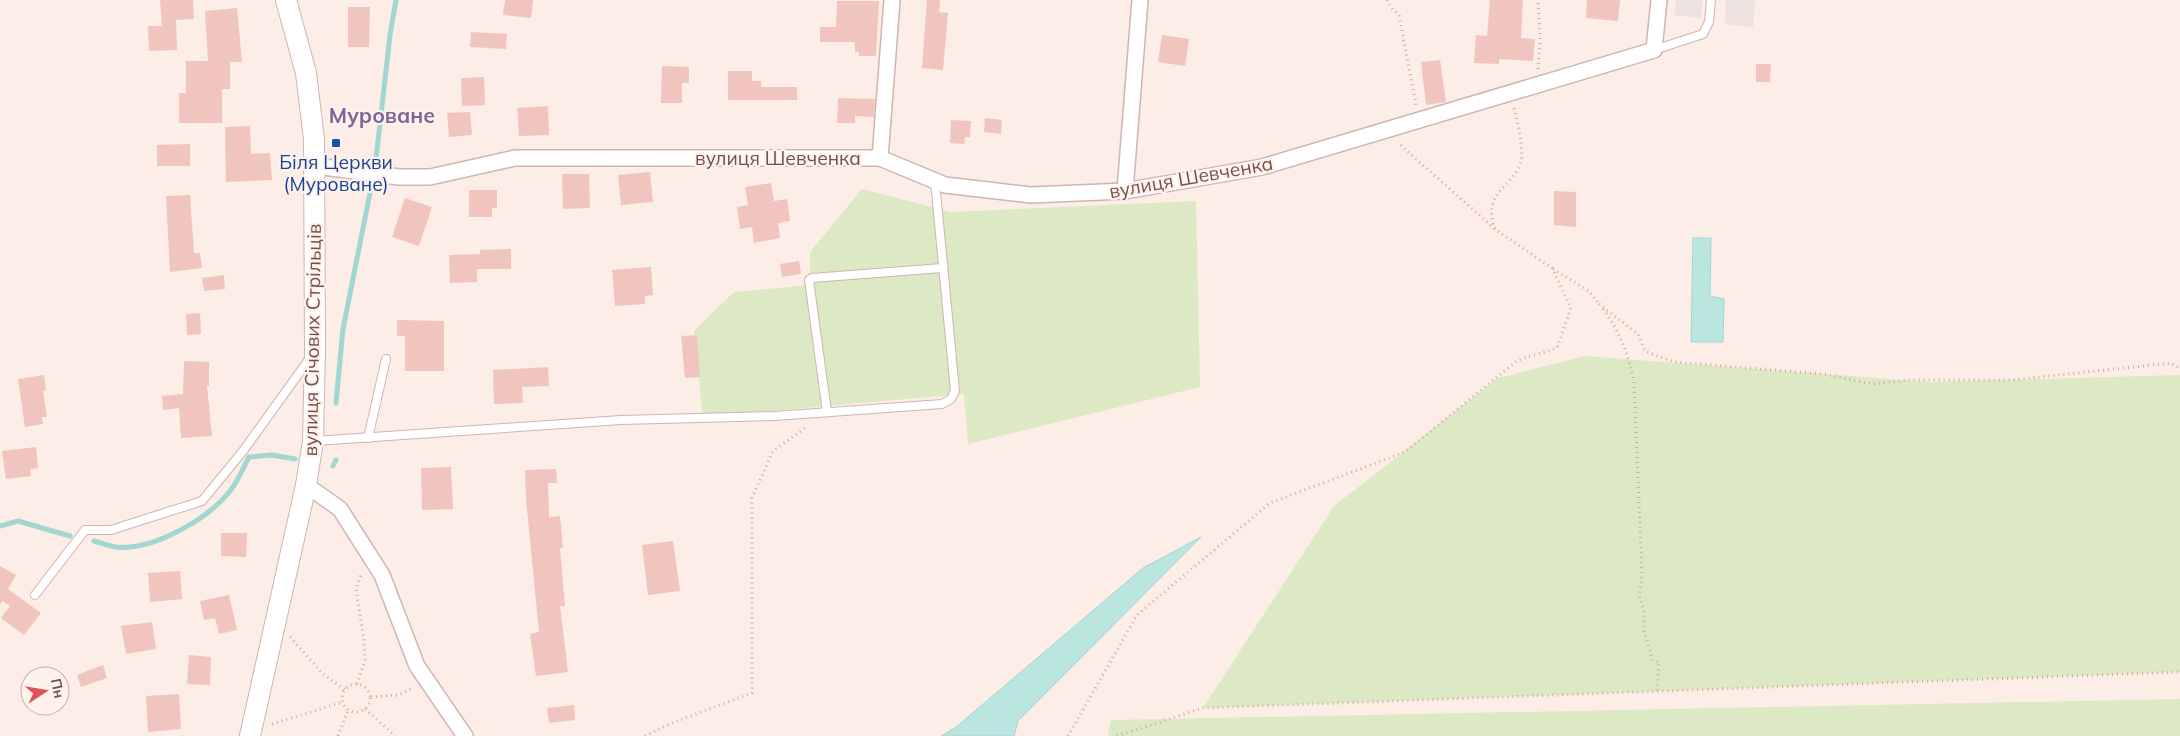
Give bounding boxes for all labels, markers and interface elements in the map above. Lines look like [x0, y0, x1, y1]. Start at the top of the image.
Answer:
district label: Муроване [329, 102, 435, 128]
marker: Біля Церкви (Муроване) [330, 137, 342, 149]
street label: вулиця Шевченка [695, 146, 861, 170]
place label: Біля Церкви (Муроване) [279, 150, 393, 196]
street label: вулиця Шевченка [1107, 151, 1275, 203]
street label: вулиця Січових Стрільців [298, 223, 326, 457]
north arrow [20, 666, 70, 716]
text: Пн [47, 677, 69, 700]

